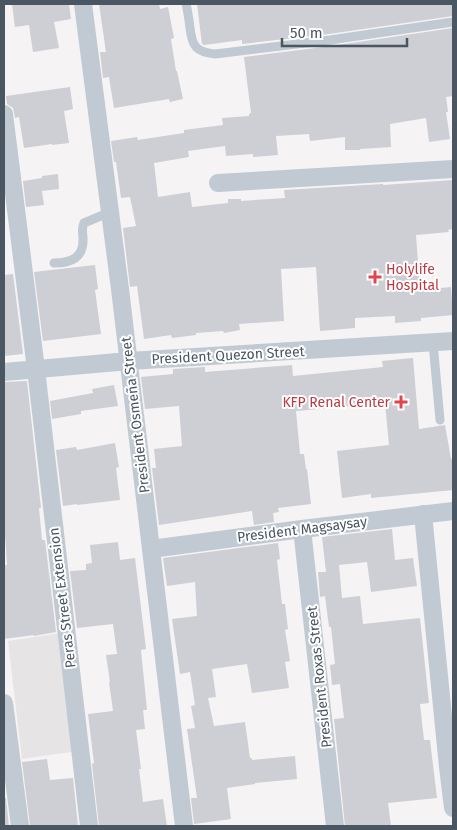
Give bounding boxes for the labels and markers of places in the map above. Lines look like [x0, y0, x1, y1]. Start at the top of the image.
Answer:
place label: Holylife Hospital [386, 261, 439, 294]
marker: Holylife Hospital [368, 270, 382, 284]
place label: KFP Renal Center [282, 394, 391, 411]
marker: KFP Renal Center [394, 395, 408, 409]

